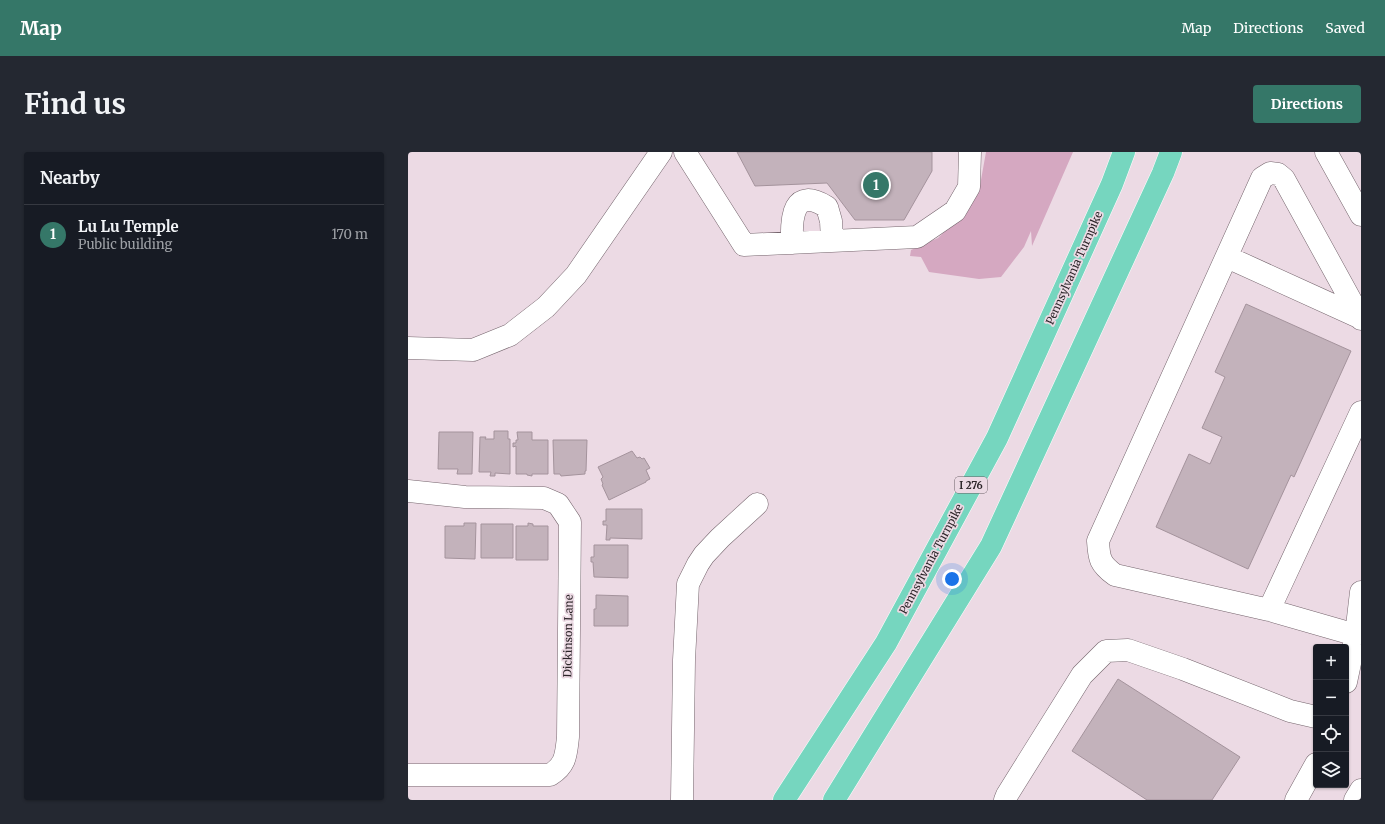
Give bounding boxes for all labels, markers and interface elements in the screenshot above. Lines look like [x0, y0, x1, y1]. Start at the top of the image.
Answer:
text: Map [20, 16, 62, 40]
text: Map [1181, 19, 1211, 37]
text: Directions [1233, 19, 1303, 37]
text: Saved [1325, 19, 1365, 37]
button: Directions [1253, 85, 1361, 123]
text: Find us [24, 86, 126, 122]
text: Nearby [40, 167, 100, 189]
pin: 1 [863, 170, 889, 200]
street label: Pennsylvania Turnpike [1043, 209, 1105, 327]
text: Lu Lu Temple [78, 217, 179, 236]
text: 1 [50, 226, 56, 243]
text: 170 m [331, 226, 368, 243]
text: Public building [78, 236, 172, 253]
road number: I 276 [955, 477, 987, 493]
street label: Pennsylvania Turnpike [896, 501, 966, 616]
your location [942, 569, 962, 589]
street label: Dickinson Lane [560, 594, 576, 678]
map controls [1313, 644, 1349, 788]
button: + [1313, 644, 1349, 680]
button: − [1313, 680, 1349, 716]
button: locate [1313, 716, 1349, 752]
button: layers [1313, 752, 1349, 788]

